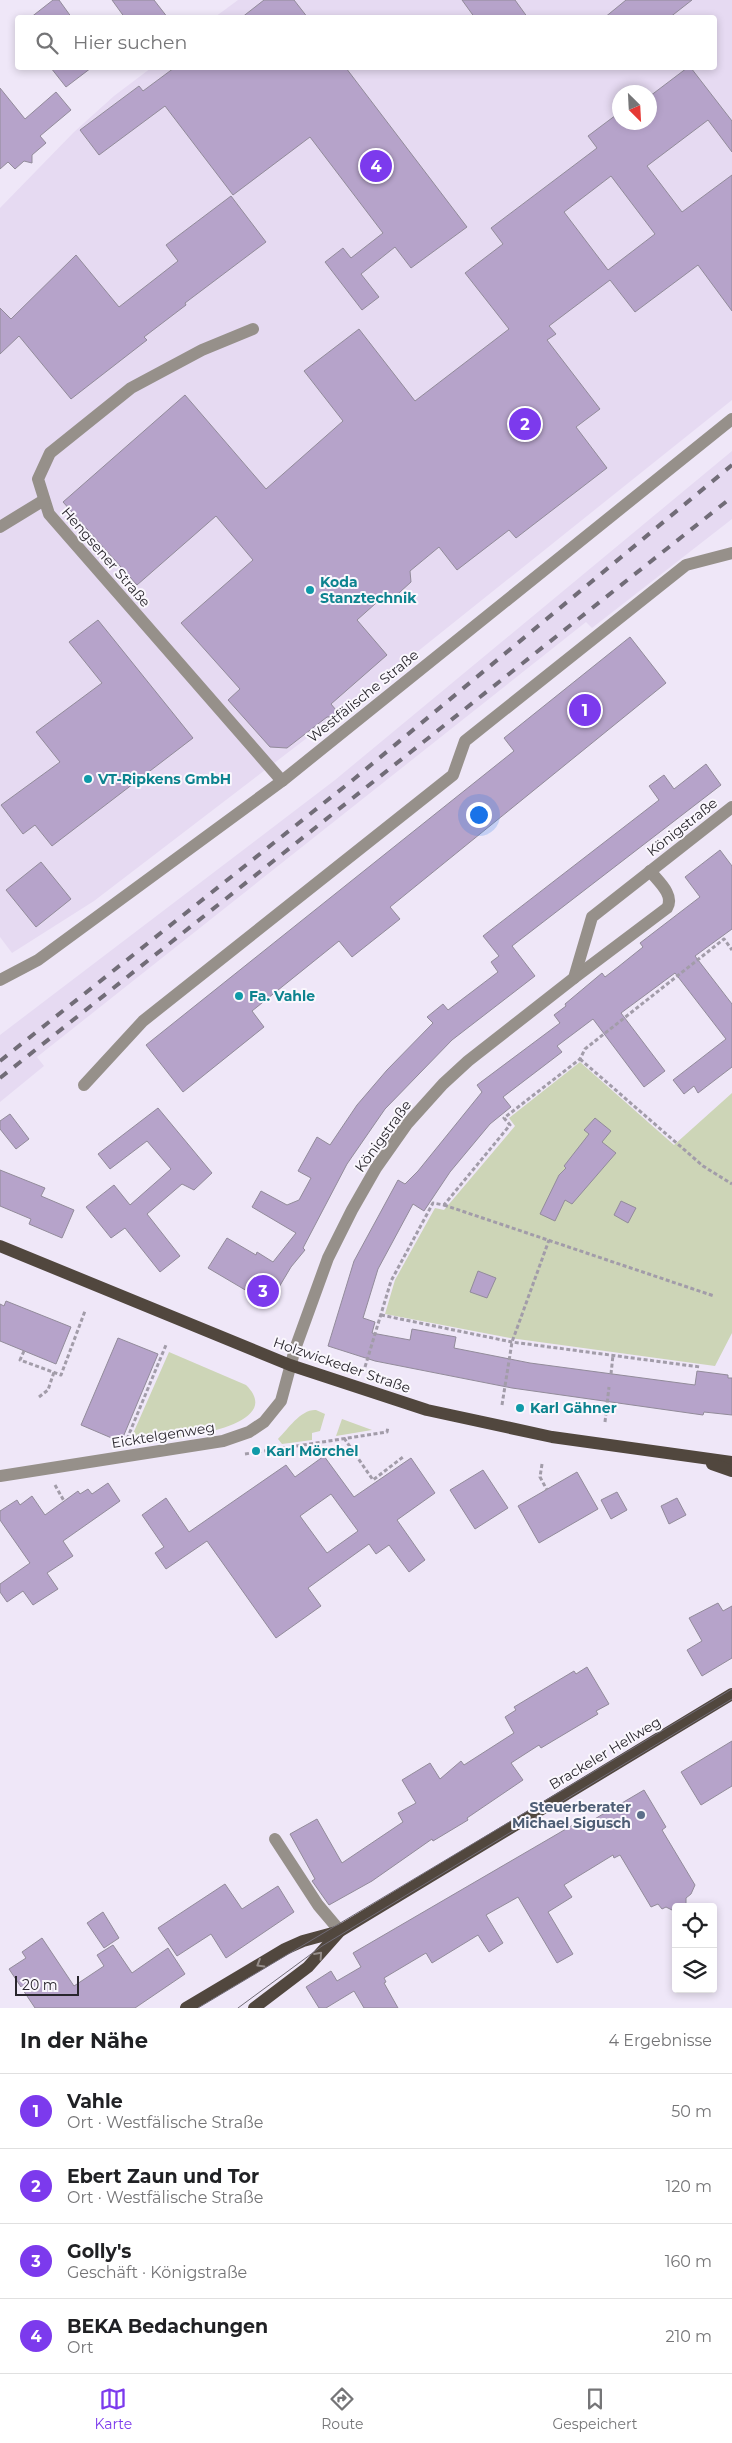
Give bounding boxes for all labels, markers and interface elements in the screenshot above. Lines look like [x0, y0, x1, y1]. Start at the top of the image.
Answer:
search box [15, 15, 717, 70]
icon: search [33, 29, 61, 57]
text: Hier suchen [73, 31, 187, 54]
north arrow [612, 85, 657, 130]
pin: 4 [360, 147, 392, 185]
pin: 2 [509, 405, 541, 443]
street label: Hengsener Straße [58, 503, 154, 611]
place label: Koda Stanztechnik [320, 573, 417, 607]
marker: Koda Stanztechnik [304, 584, 316, 596]
street label: Westfälische Straße [304, 646, 422, 746]
pin: 1 [569, 691, 601, 729]
place label: VT-Ripkens GmbH [97, 770, 231, 788]
marker: VT-Ripkens GmbH [82, 773, 94, 785]
street label: Königstraße [643, 794, 721, 860]
your location [466, 802, 492, 828]
place label: Fa. Vahle [249, 987, 315, 1005]
marker: Fa. Vahle [233, 990, 245, 1002]
street label: Königstraße [351, 1096, 415, 1176]
pin: 3 [247, 1272, 279, 1310]
street label: Holzwickeder Straße [271, 1333, 413, 1397]
place label: Karl Gähner [530, 1399, 617, 1417]
marker: Karl Gähner [514, 1402, 526, 1414]
street label: Eicktelgenweg [110, 1418, 216, 1452]
place label: Karl Mörchel [266, 1442, 358, 1460]
marker: Karl Mörchel [250, 1445, 262, 1457]
street label: Brackeler Hellweg [546, 1713, 664, 1793]
place label: Steuerberater Michael Sigusch [512, 1798, 631, 1832]
marker: Steuerberater Michael Sigusch [635, 1809, 647, 1821]
map controls [672, 1903, 717, 1993]
button: locate [672, 1903, 717, 1948]
button: layers [672, 1948, 717, 1993]
one-way arrow [313, 1952, 322, 1961]
one-way arrow [257, 1957, 266, 1967]
scale bar [15, 1973, 79, 1996]
text: 20 m [22, 1976, 58, 1994]
text: In der Nähe [20, 2028, 148, 2053]
text: 4 Ergebnisse [608, 2031, 712, 2050]
text: Vahle [67, 2090, 123, 2113]
text: 1 [33, 2102, 39, 2121]
text: 50 m [671, 2102, 712, 2121]
text: Ort · Westfälische Straße [67, 2113, 263, 2132]
text: Ebert Zaun und Tor [67, 2165, 259, 2188]
text: 2 [31, 2177, 41, 2196]
text: 120 m [665, 2177, 712, 2196]
text: Ort · Westfälische Straße [67, 2188, 263, 2207]
text: Golly's [67, 2240, 131, 2263]
text: 3 [31, 2252, 41, 2271]
text: 160 m [665, 2252, 712, 2271]
text: Geschäft · Königstraße [67, 2263, 247, 2282]
text: BEKA Bedachungen [67, 2315, 268, 2338]
text: 4 [30, 2327, 42, 2346]
text: 210 m [665, 2327, 712, 2346]
text: Ort [67, 2338, 94, 2357]
tab: Karte [95, 2385, 132, 2433]
tab: Route [321, 2385, 363, 2433]
tab: Gespeichert [552, 2385, 637, 2433]

